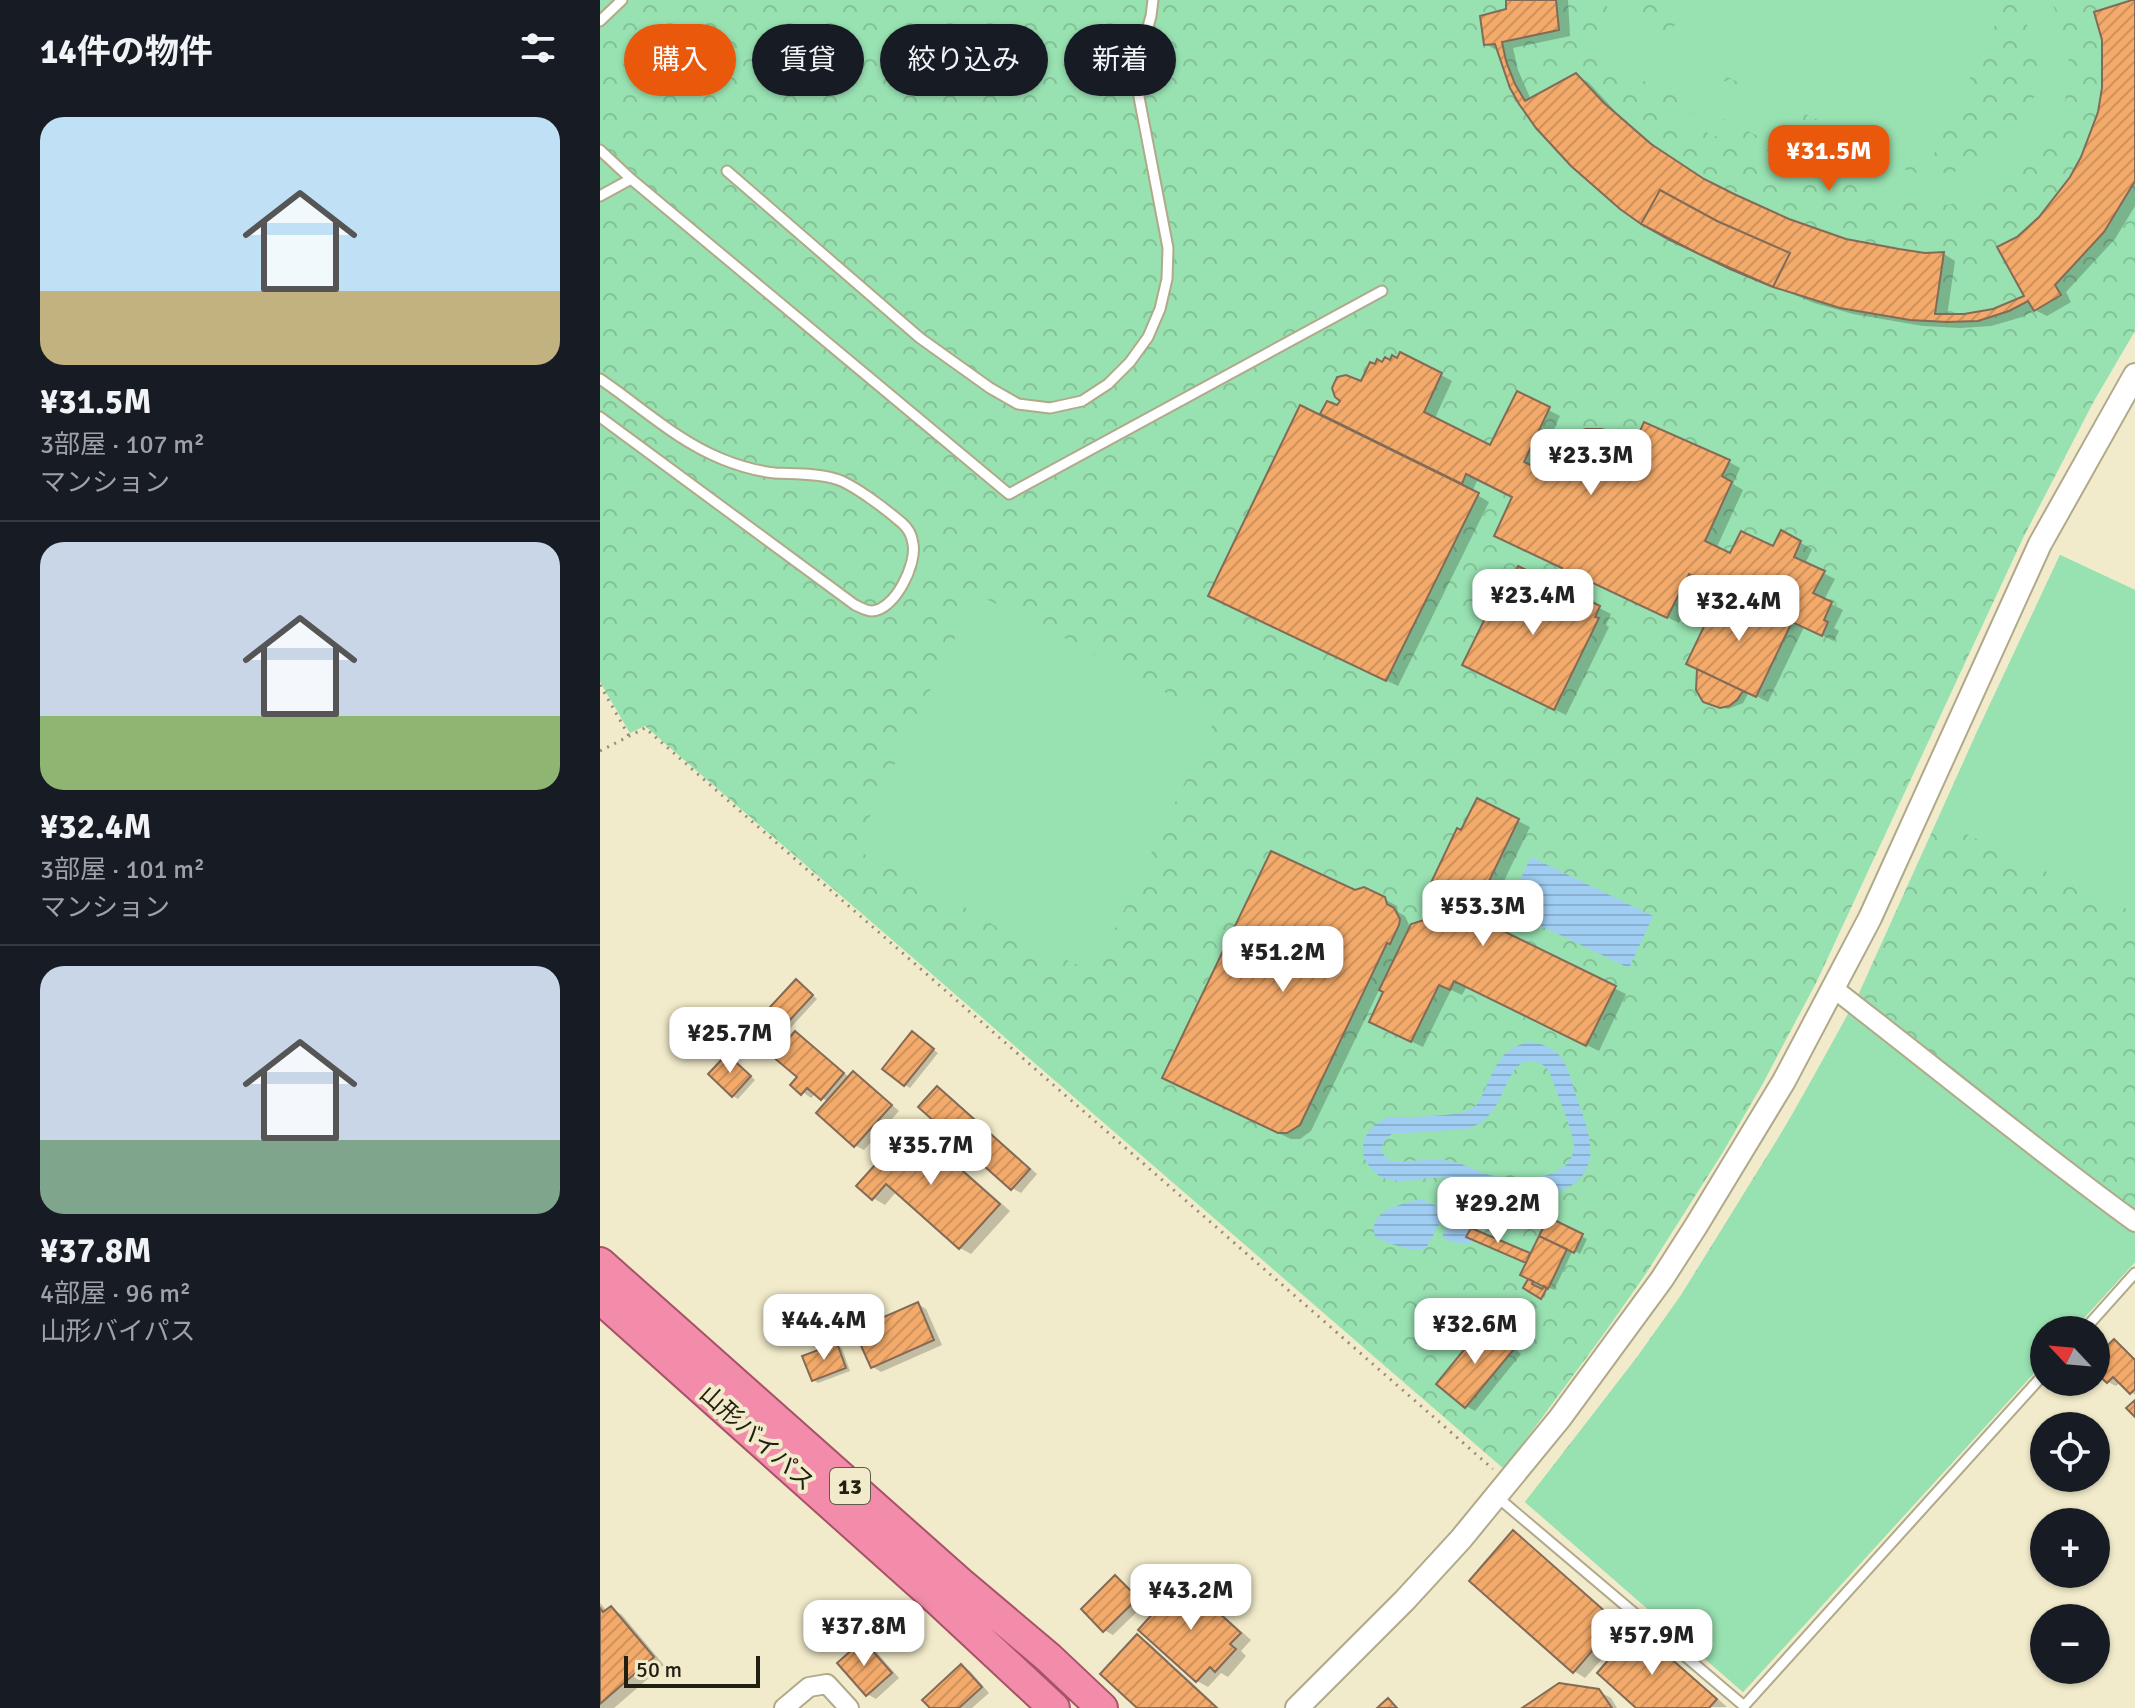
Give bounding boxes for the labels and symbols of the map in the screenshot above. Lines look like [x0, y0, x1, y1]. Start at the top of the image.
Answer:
pin: ¥31.5M [1764, 125, 1894, 193]
pin: ¥23.3M [1526, 429, 1656, 497]
pin: ¥23.4M [1468, 569, 1598, 637]
pin: ¥32.4M [1674, 575, 1804, 643]
pin: ¥53.3M [1418, 880, 1548, 948]
pin: ¥51.2M [1218, 926, 1348, 994]
pin: ¥25.7M [665, 1007, 795, 1075]
pin: ¥35.7M [866, 1119, 996, 1187]
pin: ¥29.2M [1433, 1177, 1563, 1245]
pin: ¥44.4M [759, 1294, 889, 1362]
pin: ¥32.6M [1410, 1298, 1540, 1366]
north arrow [2030, 1316, 2110, 1396]
street label: 山形バイパス [694, 1379, 820, 1497]
road number: 13 [830, 1468, 870, 1504]
pin: ¥43.2M [1126, 1564, 1256, 1632]
pin: ¥37.8M [799, 1600, 929, 1668]
pin: ¥57.9M [1587, 1609, 1717, 1677]
scale bar [624, 1652, 760, 1688]

